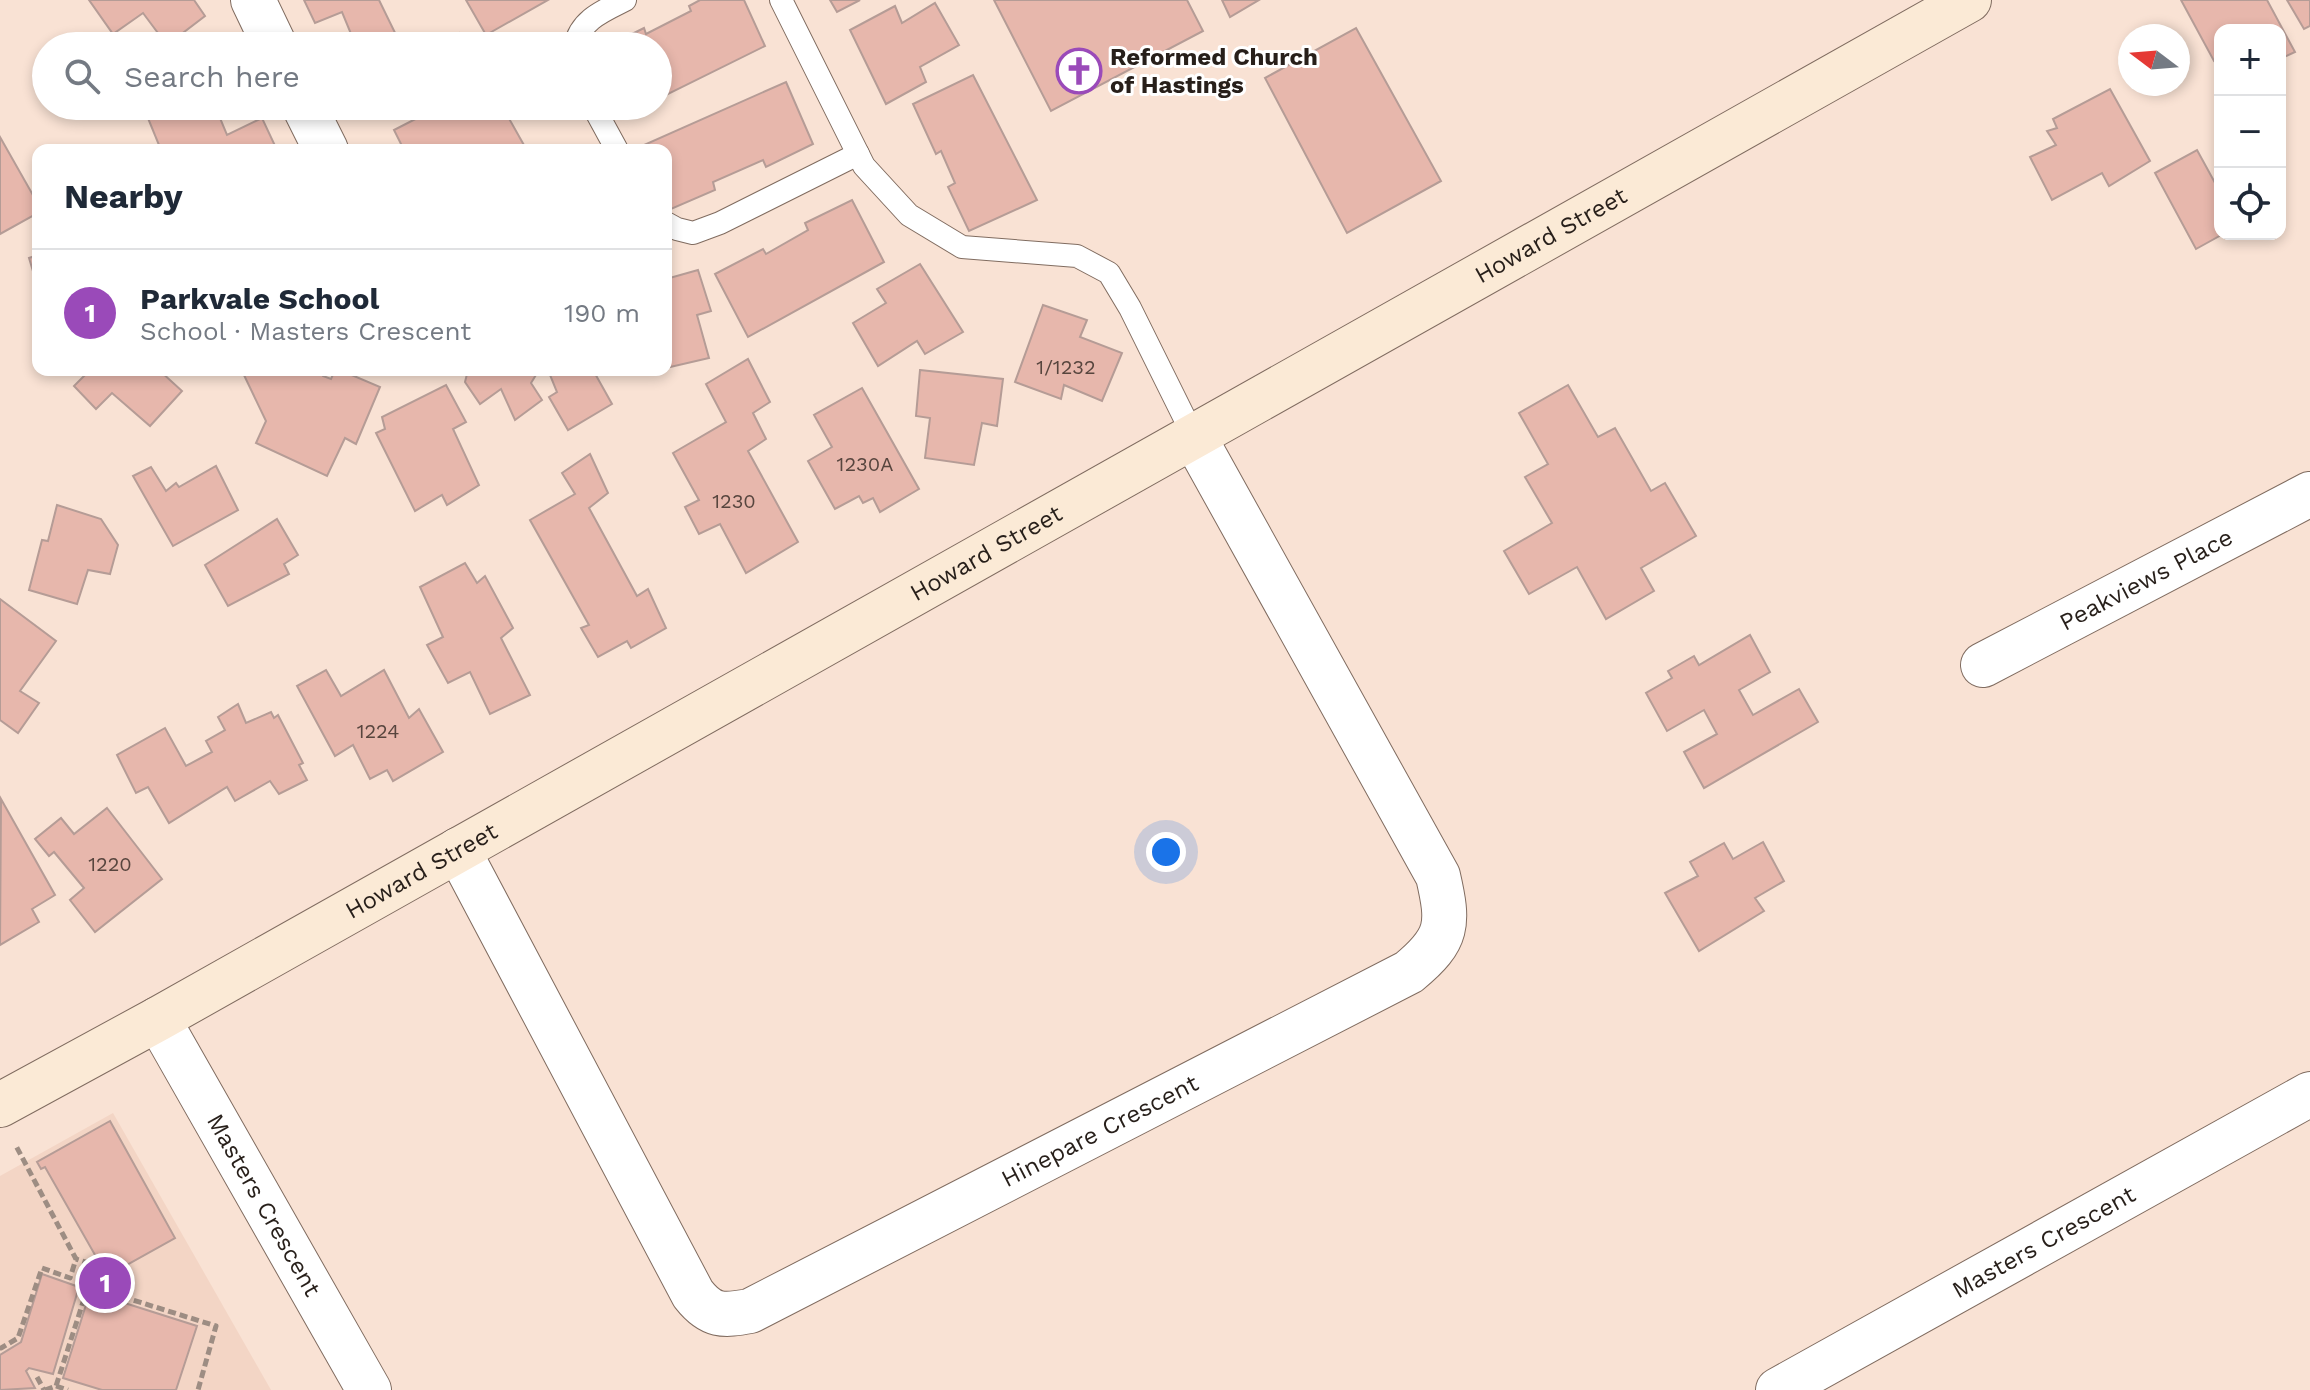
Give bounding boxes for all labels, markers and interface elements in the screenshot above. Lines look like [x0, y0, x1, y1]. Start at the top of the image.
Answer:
north arrow [2118, 24, 2190, 96]
map controls [2214, 24, 2286, 240]
button: + [2214, 24, 2286, 96]
search box [32, 32, 672, 120]
place label: Reformed Church of Hastings [1110, 43, 1318, 99]
church icon: Reformed Church of Hastings [1055, 47, 1103, 95]
icon: search [60, 54, 104, 98]
text: Search here [124, 59, 300, 94]
button: − [2214, 96, 2286, 168]
button: locate [2214, 168, 2286, 240]
text: Nearby [64, 176, 183, 216]
street label: Howard Street [1470, 181, 1632, 289]
text: Parkvale School [140, 281, 379, 316]
text: 1 [84, 298, 96, 328]
text: 190 m [564, 298, 640, 328]
text: School · Masters Crescent [140, 316, 471, 346]
house number: 1/1232 [1036, 355, 1096, 379]
house number: 1230A [837, 452, 893, 476]
house number: 1230 [712, 489, 756, 513]
street label: Howard Street [905, 499, 1067, 607]
street label: Peakviews Place [2055, 523, 2237, 637]
house number: 1224 [357, 719, 399, 743]
street label: Howard Street [340, 817, 502, 925]
your location [1146, 832, 1186, 872]
house number: 1220 [88, 852, 132, 876]
street label: Hinepare Crescent [997, 1069, 1203, 1193]
street label: Masters Crescent [201, 1109, 327, 1301]
street label: Masters Crescent [1947, 1180, 2140, 1304]
pin: 1 [79, 1253, 131, 1313]

